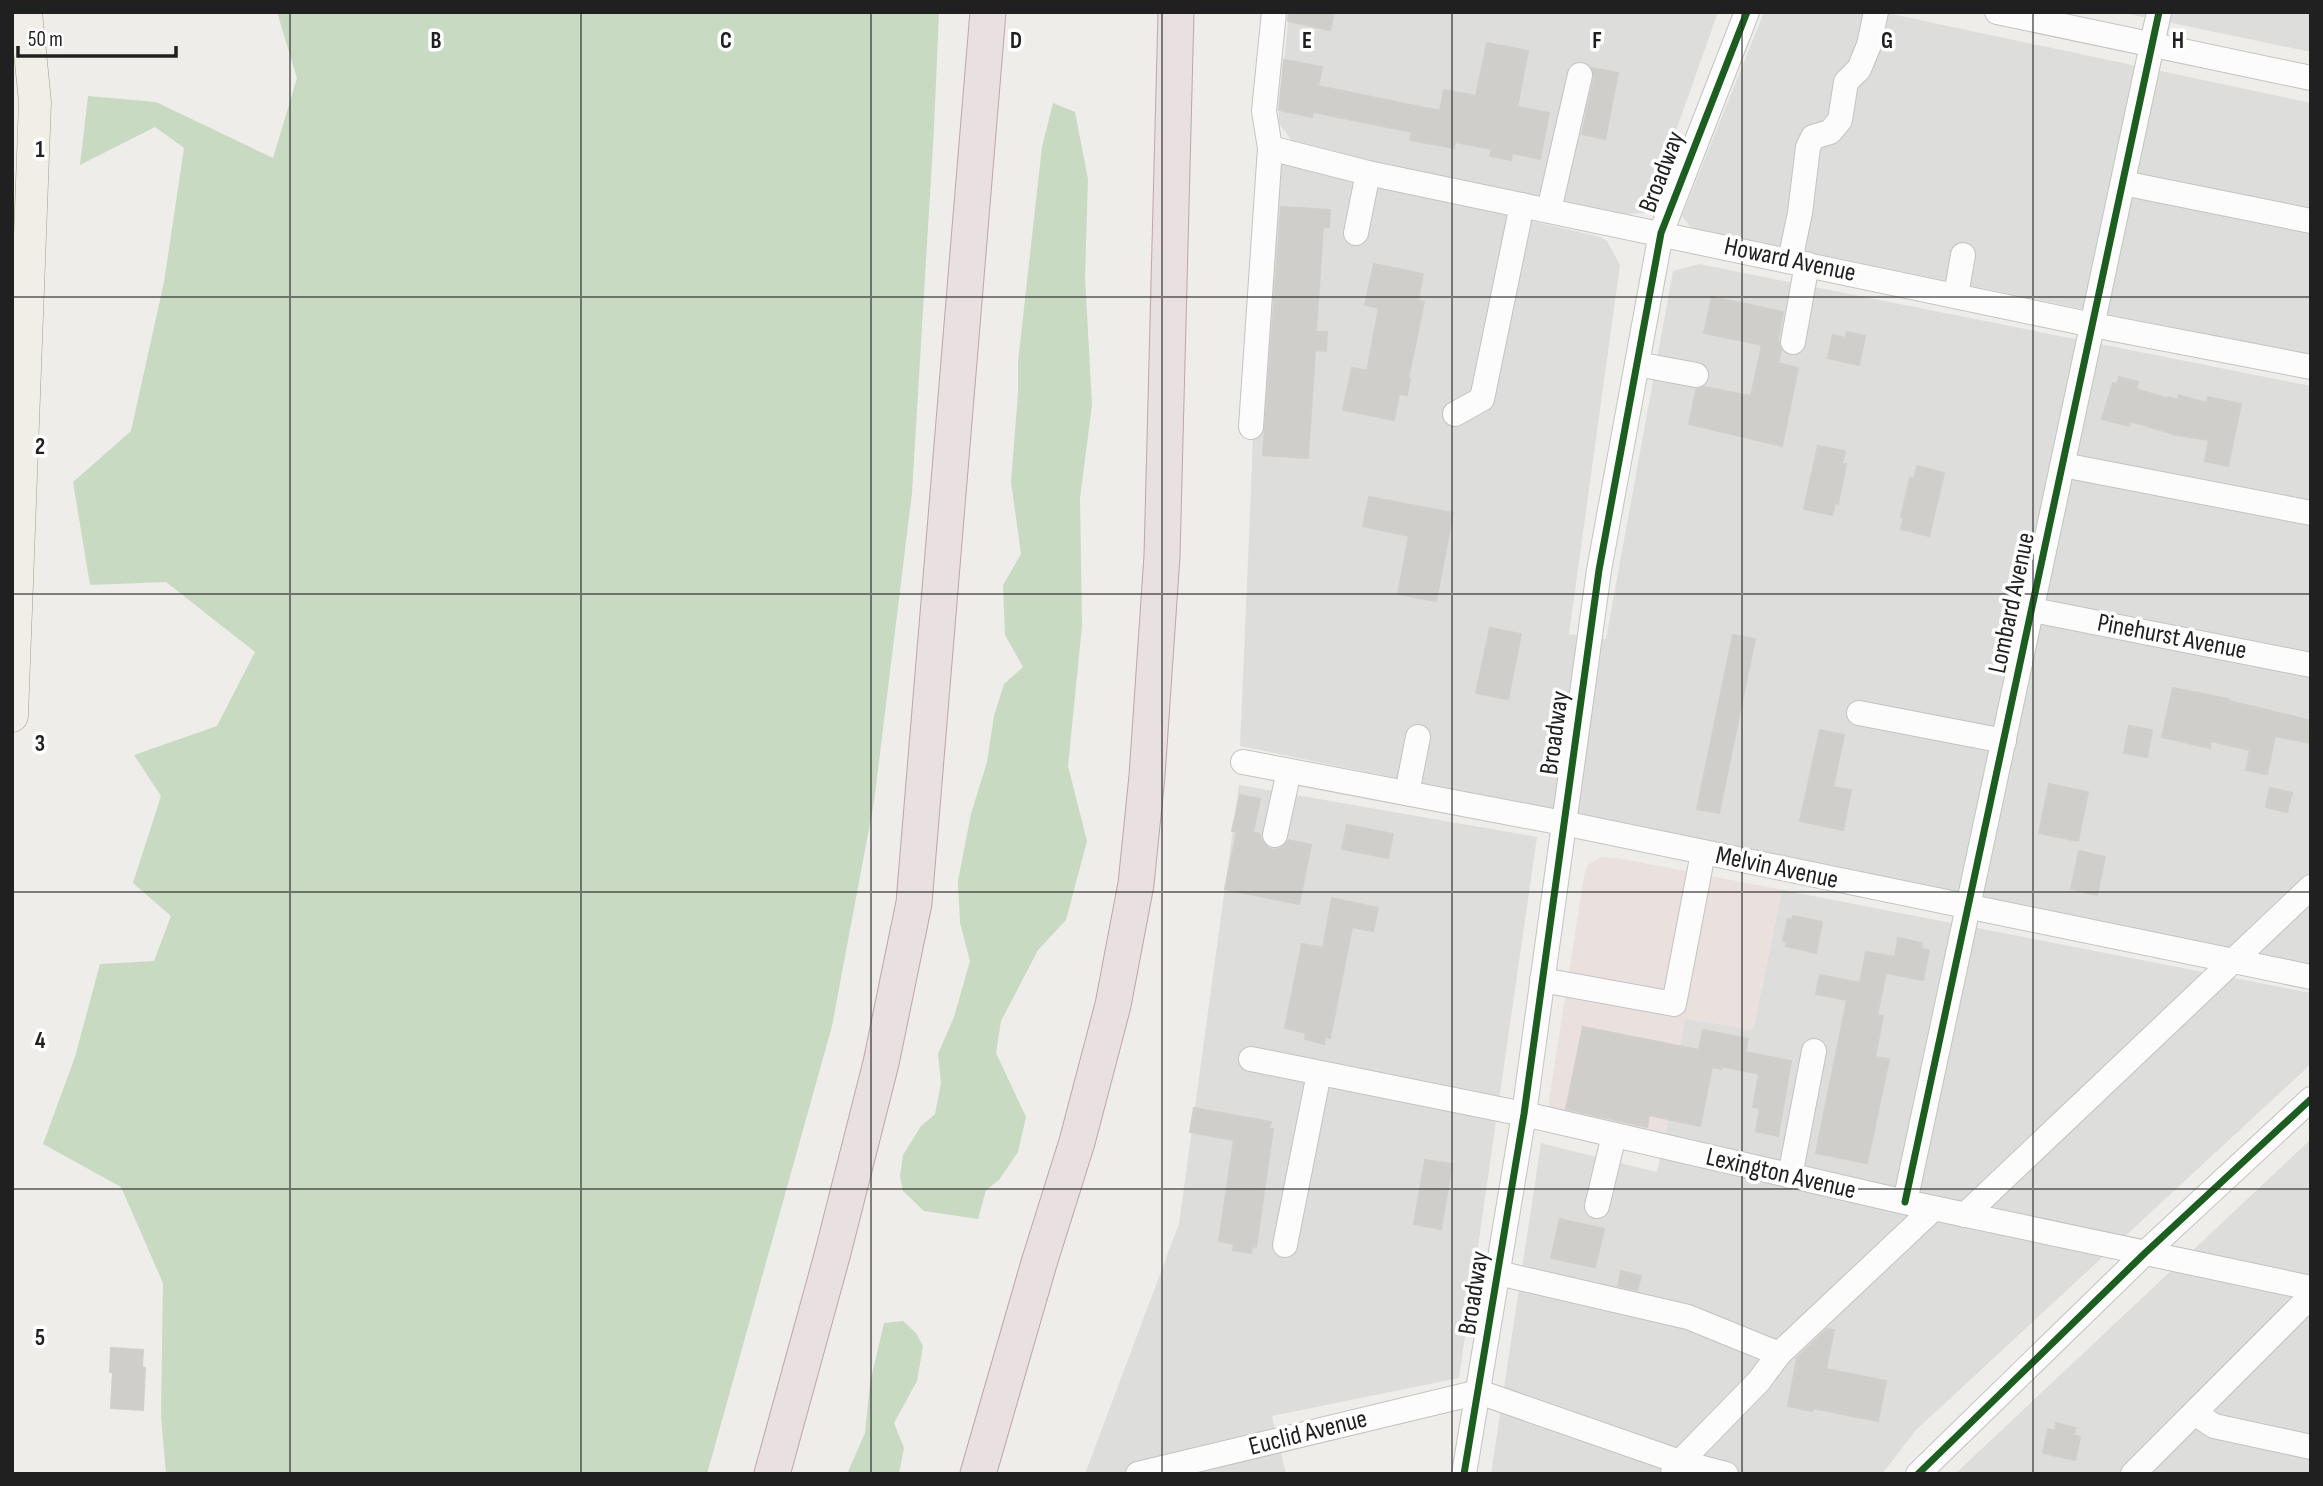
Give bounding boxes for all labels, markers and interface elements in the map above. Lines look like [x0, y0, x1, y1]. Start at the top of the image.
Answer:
scale bar [18, 14, 175, 58]
text: 50 m [28, 27, 63, 52]
text: B [431, 27, 442, 55]
text: C [720, 27, 732, 55]
text: D [1010, 27, 1022, 55]
text: E [1302, 27, 1312, 55]
text: F [1592, 27, 1602, 55]
text: G [1881, 27, 1893, 55]
text: H [2172, 27, 2184, 55]
street label: Broadway [1632, 127, 1692, 217]
text: 1 [35, 136, 45, 164]
street label: Howard Avenue [1721, 231, 1859, 289]
text: 2 [35, 433, 45, 461]
street label: Lombard Avenue [1982, 530, 2042, 676]
street label: Pinehurst Avenue [2095, 607, 2249, 667]
street label: Broadway [1534, 689, 1576, 777]
text: 3 [35, 730, 45, 758]
street label: Melvin Avenue [1713, 840, 1841, 896]
text: 4 [35, 1027, 46, 1055]
street label: Lexington Avenue [1703, 1142, 1859, 1206]
street label: Broadway [1452, 1249, 1496, 1337]
text: 5 [35, 1324, 45, 1352]
street label: Euclid Avenue [1246, 1403, 1370, 1463]

